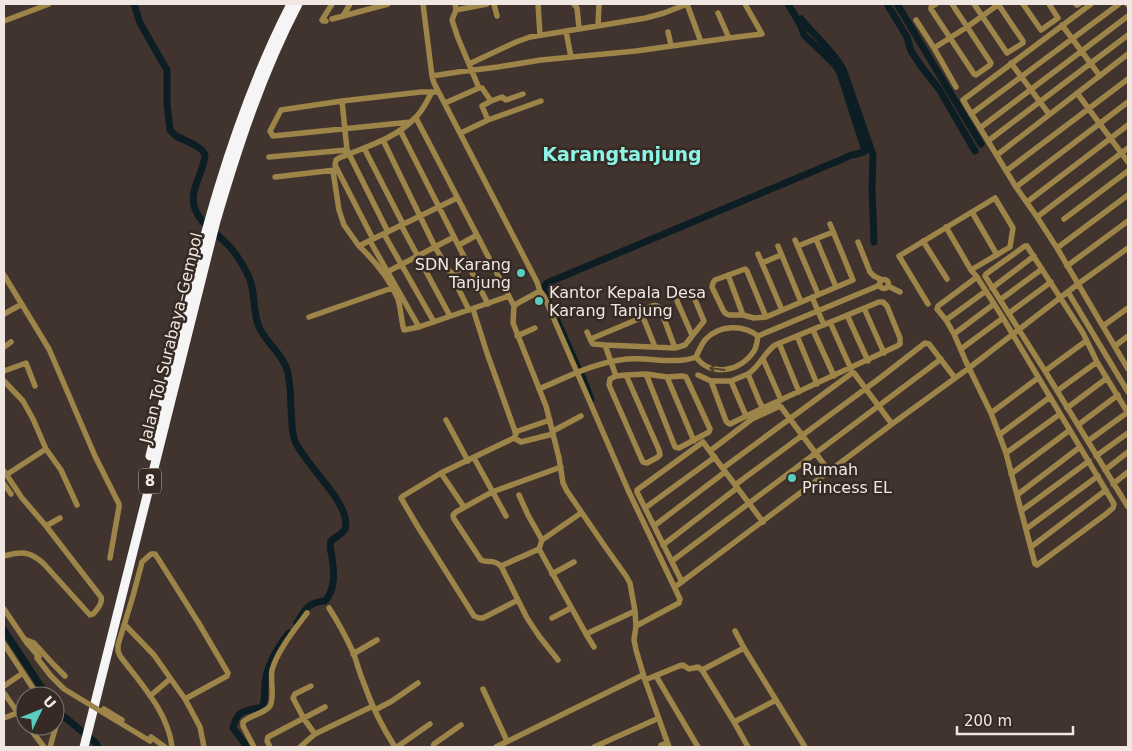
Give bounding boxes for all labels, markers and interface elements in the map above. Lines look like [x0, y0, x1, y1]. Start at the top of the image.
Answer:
district label: Karangtanjung [542, 143, 702, 165]
street label: Jalan Tol Surabaya–Gempol [135, 231, 206, 446]
place label: SDN Karang Tanjung [415, 255, 511, 292]
marker: SDN Karang Tanjung [515, 267, 527, 279]
place label: Kantor Kepala Desa Karang Tanjung [549, 283, 706, 320]
marker: Kantor Kepala Desa Karang Tanjung [533, 295, 545, 307]
one-way arrow [709, 364, 725, 374]
place label: Rumah Princess EL [802, 460, 892, 497]
road number: 8 [139, 468, 161, 494]
marker: Rumah Princess EL [786, 472, 798, 484]
north arrow [15, 686, 65, 736]
text: U [40, 693, 59, 712]
scale bar [957, 704, 1073, 736]
text: 200 m [964, 712, 1012, 730]

